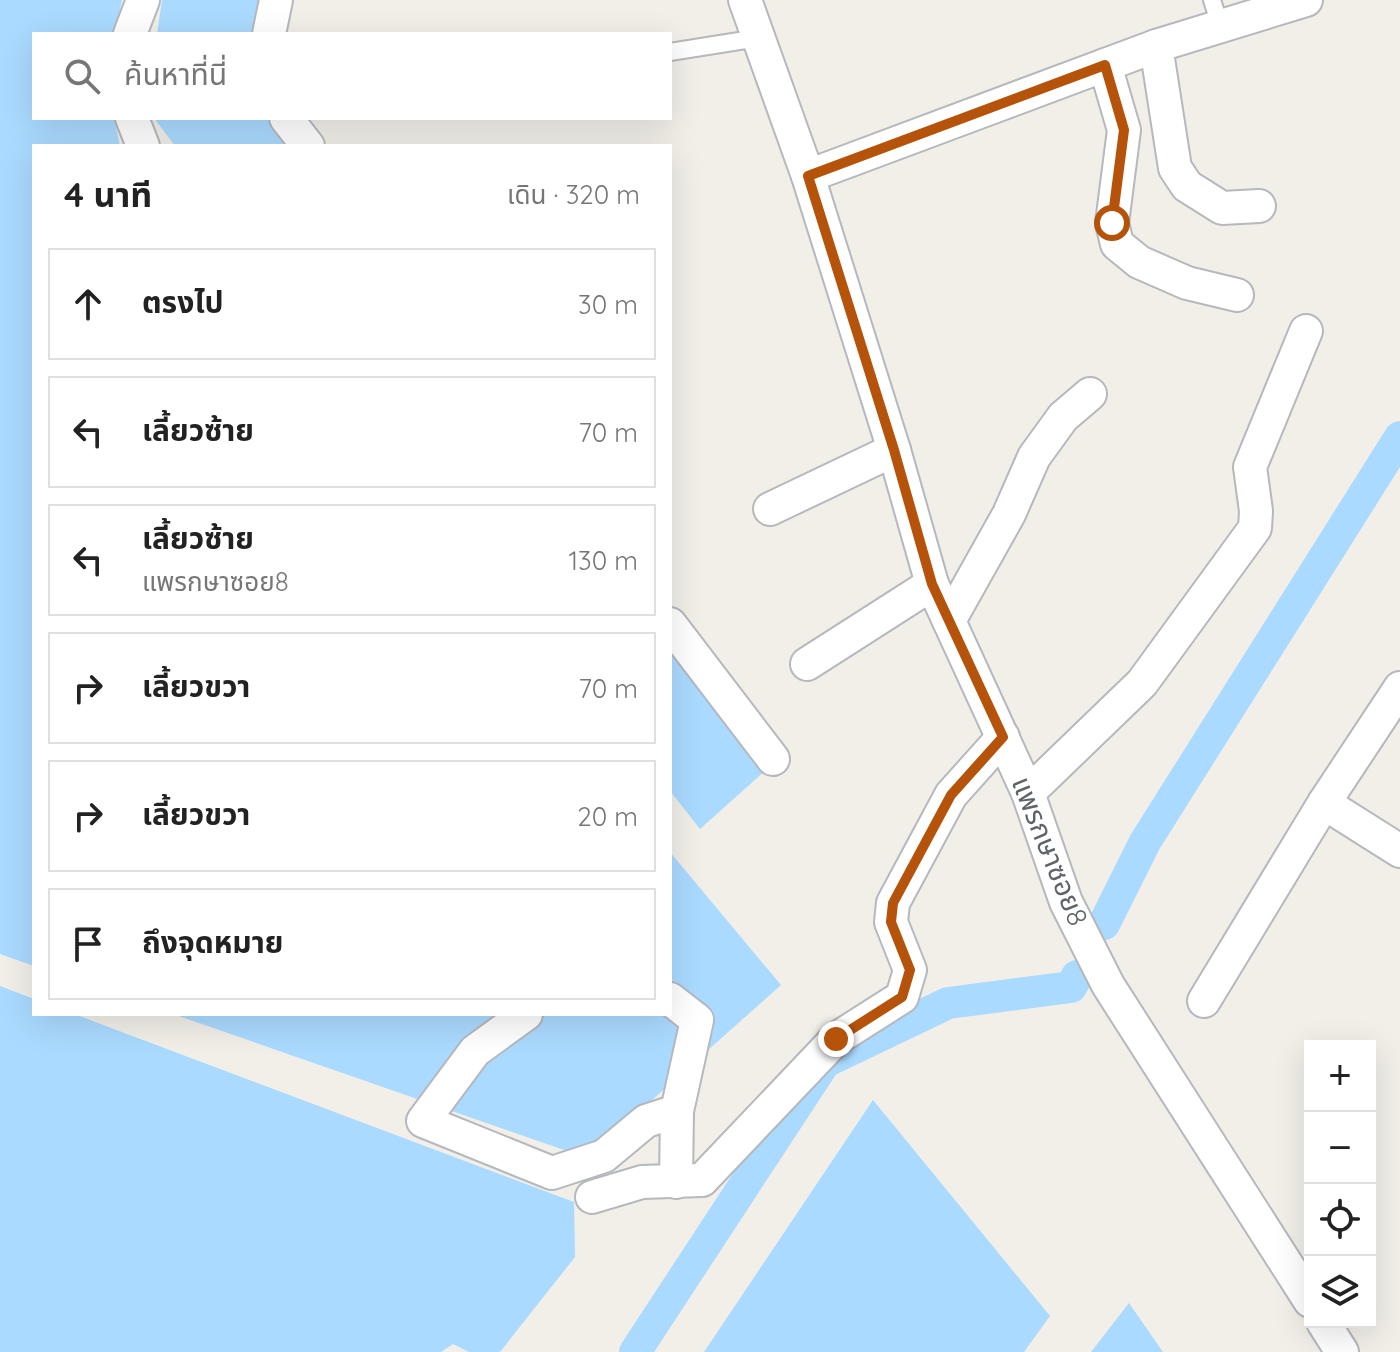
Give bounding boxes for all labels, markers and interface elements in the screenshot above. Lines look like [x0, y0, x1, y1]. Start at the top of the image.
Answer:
search box [32, 32, 672, 120]
icon: search [60, 54, 104, 98]
text: ค้นหาที่นี่ [124, 55, 227, 93]
text: 4 นาที [64, 173, 152, 216]
text: เดิน · 320 m [507, 178, 640, 211]
route start [1094, 205, 1130, 241]
icon: ahead [66, 282, 110, 326]
text: ตรงไป [142, 283, 224, 321]
text: 30 m [578, 288, 638, 321]
icon: left [66, 410, 110, 454]
text: เลี้ยวซ้าย [142, 411, 254, 449]
text: 70 m [578, 416, 638, 449]
text: เลี้ยวซ้าย [142, 519, 254, 557]
icon: left [66, 538, 110, 582]
text: 130 m [568, 544, 638, 577]
text: แพรกษาซอย8 [142, 565, 289, 598]
icon: right [66, 666, 110, 710]
text: เลี้ยวขวา [142, 667, 250, 705]
text: 70 m [578, 672, 638, 705]
street label: แพรกษาซอย8 [1005, 771, 1096, 931]
icon: right [66, 794, 110, 838]
text: เลี้ยวขวา [142, 795, 250, 833]
text: 20 m [577, 800, 638, 833]
icon: arrive [66, 922, 110, 966]
text: ถึงจุดหมาย [142, 923, 283, 961]
route end [818, 1021, 854, 1057]
map controls [1304, 1040, 1376, 1328]
button: + [1304, 1040, 1376, 1112]
button: − [1304, 1112, 1376, 1184]
button: locate [1304, 1184, 1376, 1256]
button: layers [1304, 1256, 1376, 1328]

